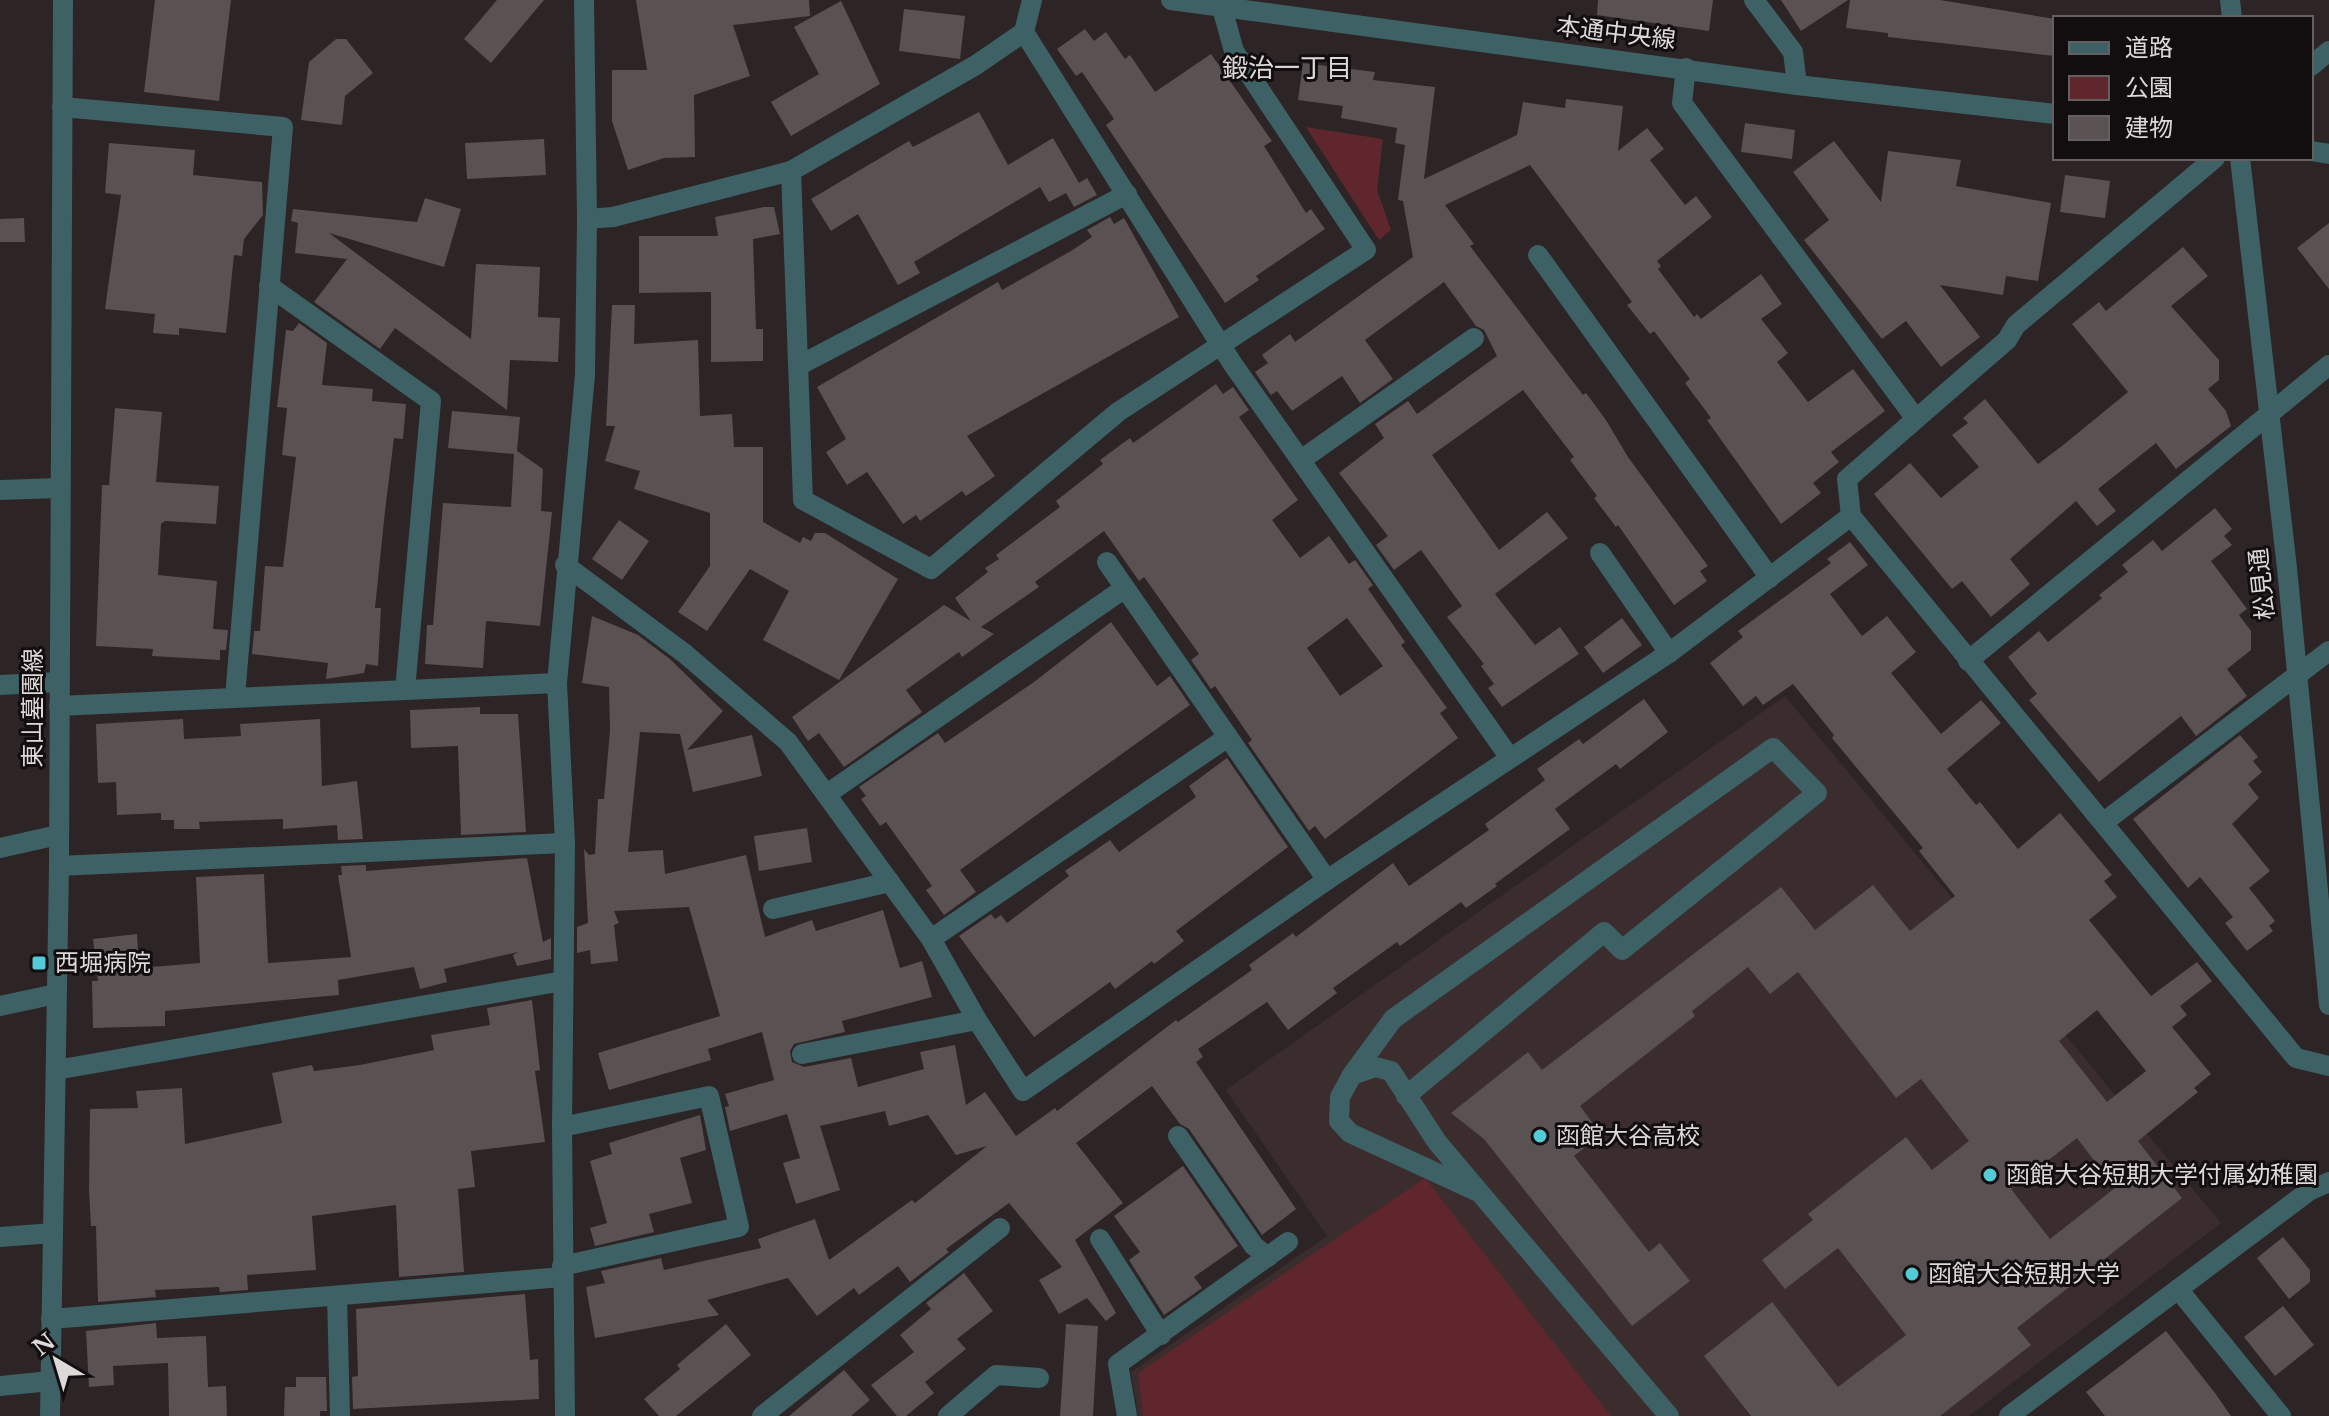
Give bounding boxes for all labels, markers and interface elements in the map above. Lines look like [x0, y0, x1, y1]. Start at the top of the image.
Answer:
street label: 本通中央線 [1555, 11, 1677, 54]
legend [2053, 16, 2313, 160]
text: 道路 [2125, 33, 2173, 62]
district label: 鍛治一丁目 [1222, 52, 1352, 84]
text: 公園 [2125, 73, 2173, 102]
text: 建物 [2125, 113, 2173, 142]
street label: 松見通 [2243, 547, 2280, 621]
street label: 東山墓園線 [18, 648, 47, 768]
place label: 西堀病院 [55, 948, 151, 977]
marker: 西堀病院 [30, 954, 48, 972]
place label: 函館大谷高校 [1556, 1121, 1700, 1150]
marker: 函館大谷高校 [1531, 1127, 1549, 1145]
place label: 函館大谷短期大学付属幼稚園 [2006, 1160, 2318, 1189]
marker: 函館大谷短期大学付属幼稚園 [1981, 1166, 1999, 1184]
place label: 函館大谷短期大学 [1928, 1259, 2120, 1288]
marker: 函館大谷短期大学 [1903, 1265, 1921, 1283]
north arrow [16, 1320, 96, 1400]
text: N [28, 1327, 61, 1362]

